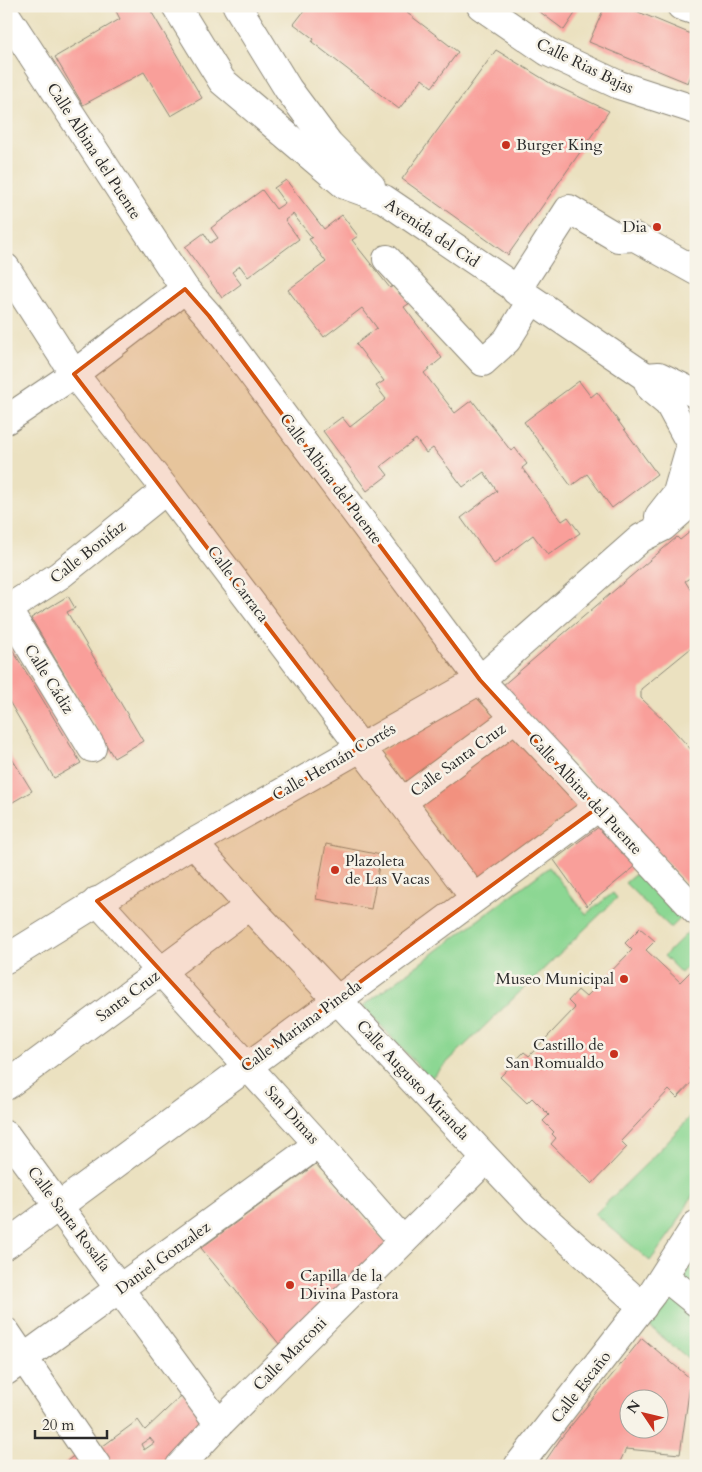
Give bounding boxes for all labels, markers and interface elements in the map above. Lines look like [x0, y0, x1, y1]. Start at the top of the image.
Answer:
street label: Calle Rias Bajas [533, 33, 637, 99]
street label: Calle Albina del Puente [42, 78, 146, 224]
place label: Burger King [516, 134, 602, 156]
marker: Burger King [500, 139, 512, 151]
street label: Avenida del Cid [380, 193, 484, 273]
place label: Dia [623, 216, 647, 238]
marker: Dia [651, 221, 663, 233]
street label: Calle Albina del Puente [274, 409, 388, 549]
street label: Calle Bonifaz [45, 515, 131, 589]
street label: Calle Carraca [202, 541, 274, 627]
street label: Calle Cádiz [19, 640, 79, 718]
street label: Calle Hernán Cortés [268, 718, 400, 806]
street label: Calle Santa Cruz [406, 718, 510, 802]
street label: Calle Albina del Puente [523, 728, 647, 860]
place label: Plazoleta de Las Vacas [345, 850, 430, 890]
marker: Plazoleta de Las Vacas [329, 864, 341, 876]
street label: Santa Cruz [92, 965, 164, 1027]
place label: Museo Municipal [496, 968, 614, 990]
marker: Museo Municipal [618, 973, 630, 985]
street label: Calle Mariana Pineda [236, 975, 366, 1077]
street label: Calle Augusto Miranda [351, 1015, 475, 1145]
place label: Castillo de San Romualdo [505, 1034, 604, 1074]
marker: Castillo de San Romualdo [608, 1048, 620, 1060]
street label: San Dimas [260, 1081, 324, 1149]
street label: Calle Santa Rosalía [22, 1162, 116, 1276]
street label: Daniel Gonzalez [111, 1216, 215, 1300]
place label: Capilla de la Divina Pastora [300, 1265, 399, 1305]
marker: Capilla de la Divina Pastora [284, 1279, 296, 1291]
street label: Calle Marconi [248, 1312, 332, 1396]
street label: Calle Escaño [546, 1346, 616, 1428]
north arrow [620, 1390, 670, 1440]
text: N [622, 1396, 645, 1417]
scale bar [35, 1407, 108, 1439]
text: 20 m [42, 1415, 74, 1435]

